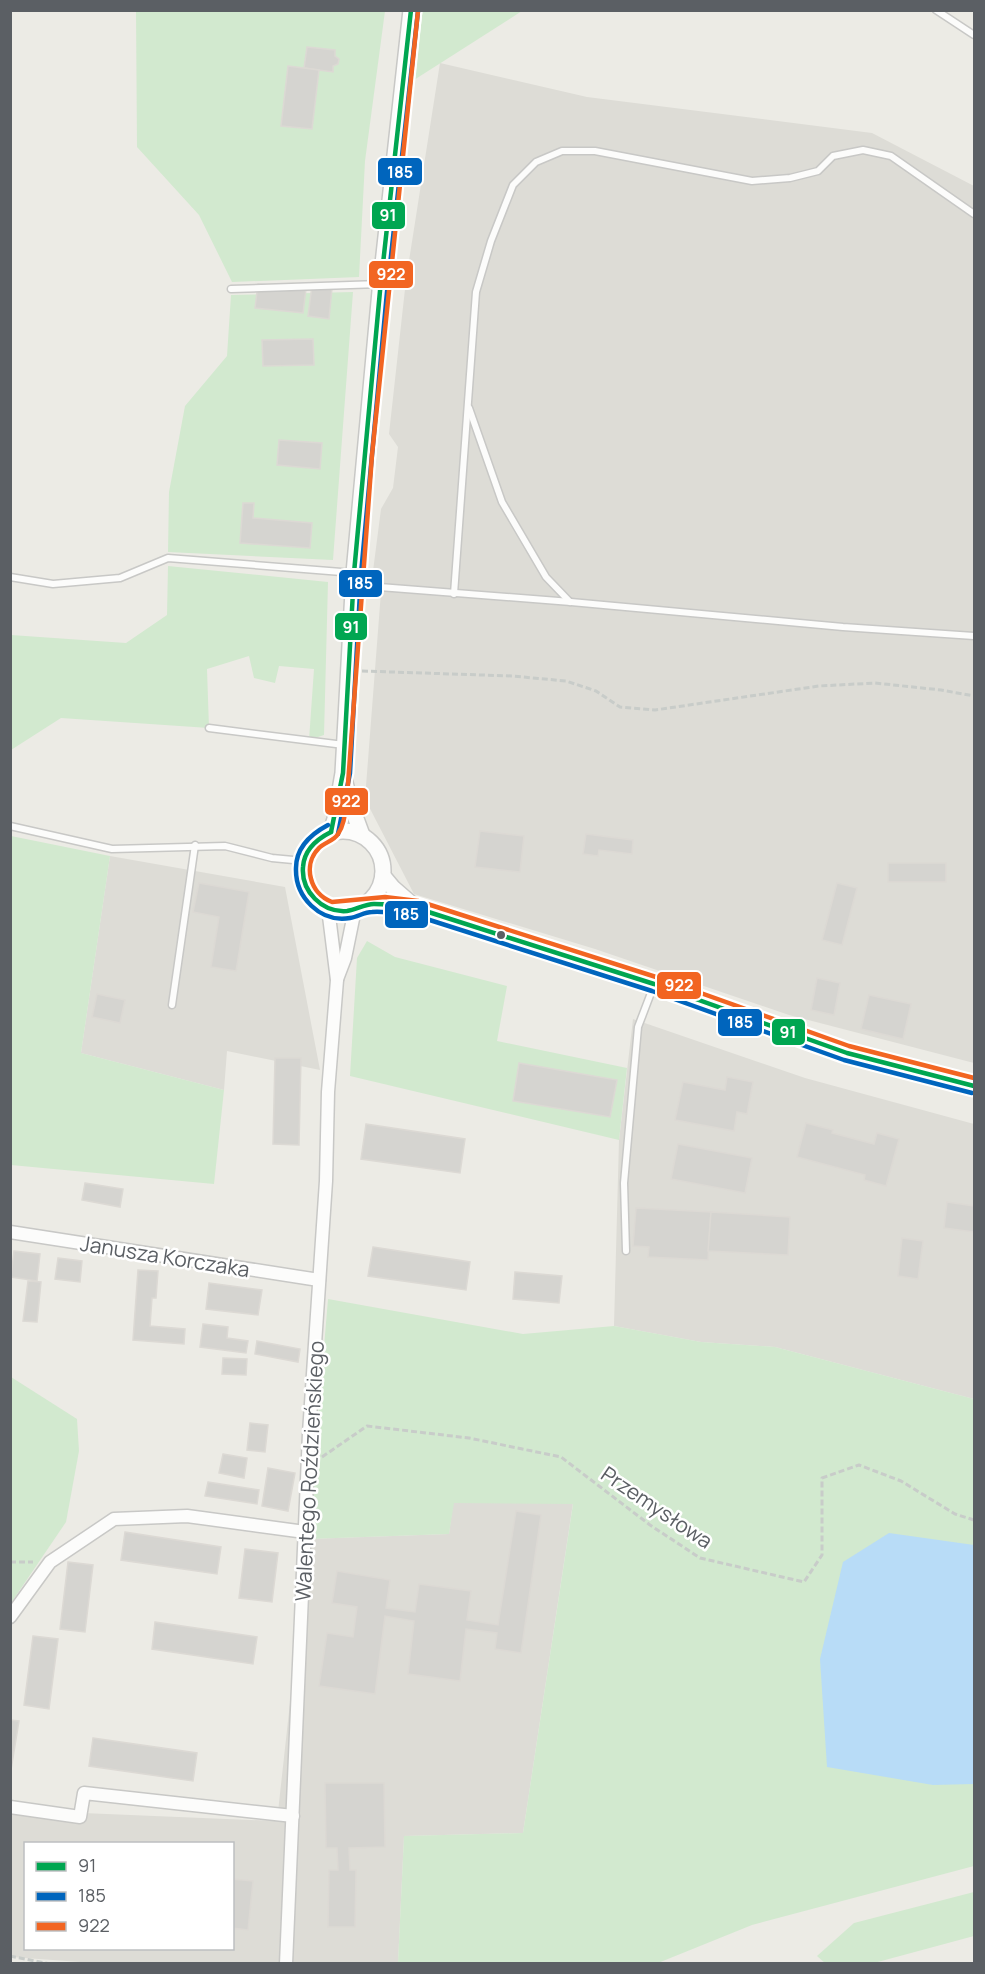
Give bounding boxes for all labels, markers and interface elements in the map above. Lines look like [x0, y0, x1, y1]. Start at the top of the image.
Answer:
line badge: 185 [377, 157, 423, 186]
text: 185 [387, 161, 413, 183]
line badge: 91 [371, 201, 406, 230]
text: 91 [380, 204, 396, 226]
line badge: 922 [368, 260, 414, 289]
text: 922 [377, 263, 406, 285]
line badge: 185 [338, 569, 383, 598]
text: 185 [347, 572, 373, 594]
line badge: 91 [334, 612, 368, 641]
text: 91 [343, 616, 359, 638]
line badge: 922 [324, 787, 369, 816]
text: 922 [332, 790, 361, 812]
line badge: 185 [384, 900, 429, 929]
text: 185 [393, 903, 419, 925]
unlabelled marker [495, 929, 507, 941]
line badge: 922 [656, 971, 702, 1000]
text: 922 [665, 974, 694, 996]
line badge: 185 [717, 1008, 763, 1037]
text: 185 [727, 1011, 753, 1033]
line badge: 91 [771, 1018, 806, 1046]
text: 91 [780, 1021, 796, 1043]
street label: Janusza Korczaka [78, 1229, 252, 1283]
street label: Walentego Roździeńskiego [288, 1340, 330, 1602]
street label: Przemysłowa [596, 1459, 718, 1555]
legend [24, 1842, 234, 1950]
text: 91 [78, 1853, 96, 1877]
text: 185 [78, 1883, 106, 1907]
text: 922 [78, 1913, 110, 1937]

